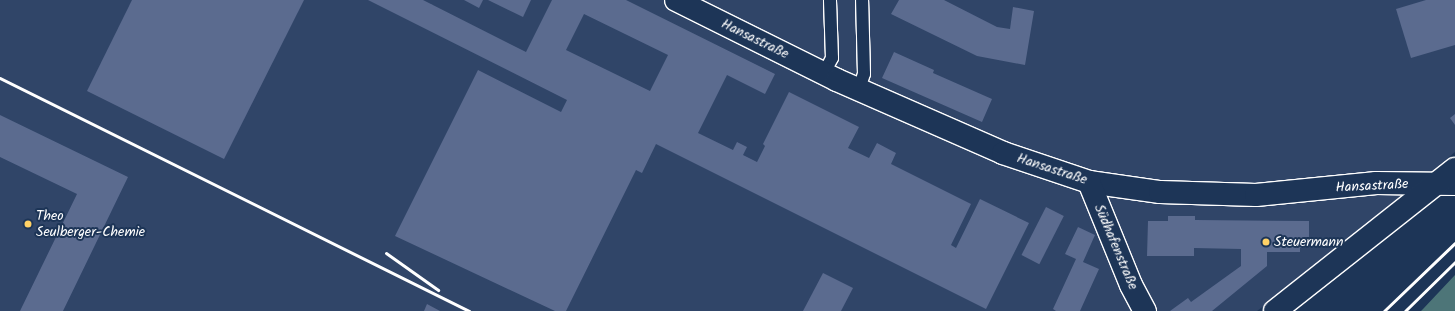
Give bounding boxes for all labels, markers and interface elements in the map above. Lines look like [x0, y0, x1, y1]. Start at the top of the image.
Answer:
street label: Hansastraße [719, 15, 791, 63]
street label: Hansastraße [1015, 150, 1089, 188]
street label: Hansastraße [1335, 176, 1409, 196]
street label: Südhafenstraße [1090, 202, 1142, 292]
place label: Theo Seulberger-Chemie [36, 208, 145, 240]
marker: Theo Seulberger-Chemie [23, 219, 33, 229]
place label: Steuermann [1274, 234, 1343, 250]
marker: Steuermann [1261, 237, 1271, 247]

